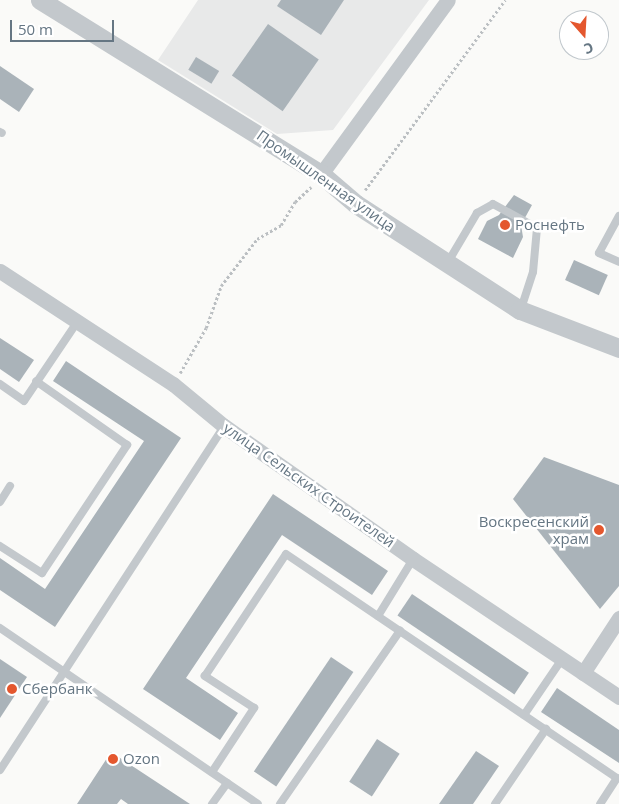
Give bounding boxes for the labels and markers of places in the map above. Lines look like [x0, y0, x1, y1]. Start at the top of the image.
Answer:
place label: Роснефть [515, 216, 585, 234]
marker: Роснефть [499, 219, 511, 231]
place label: Воскресенский храм [479, 512, 589, 547]
marker: Воскресенский храм [593, 524, 605, 536]
place label: Сбербанк [22, 680, 92, 698]
marker: Сбербанк [6, 683, 18, 695]
place label: Ozon [123, 750, 160, 768]
marker: Ozon [107, 753, 119, 765]

